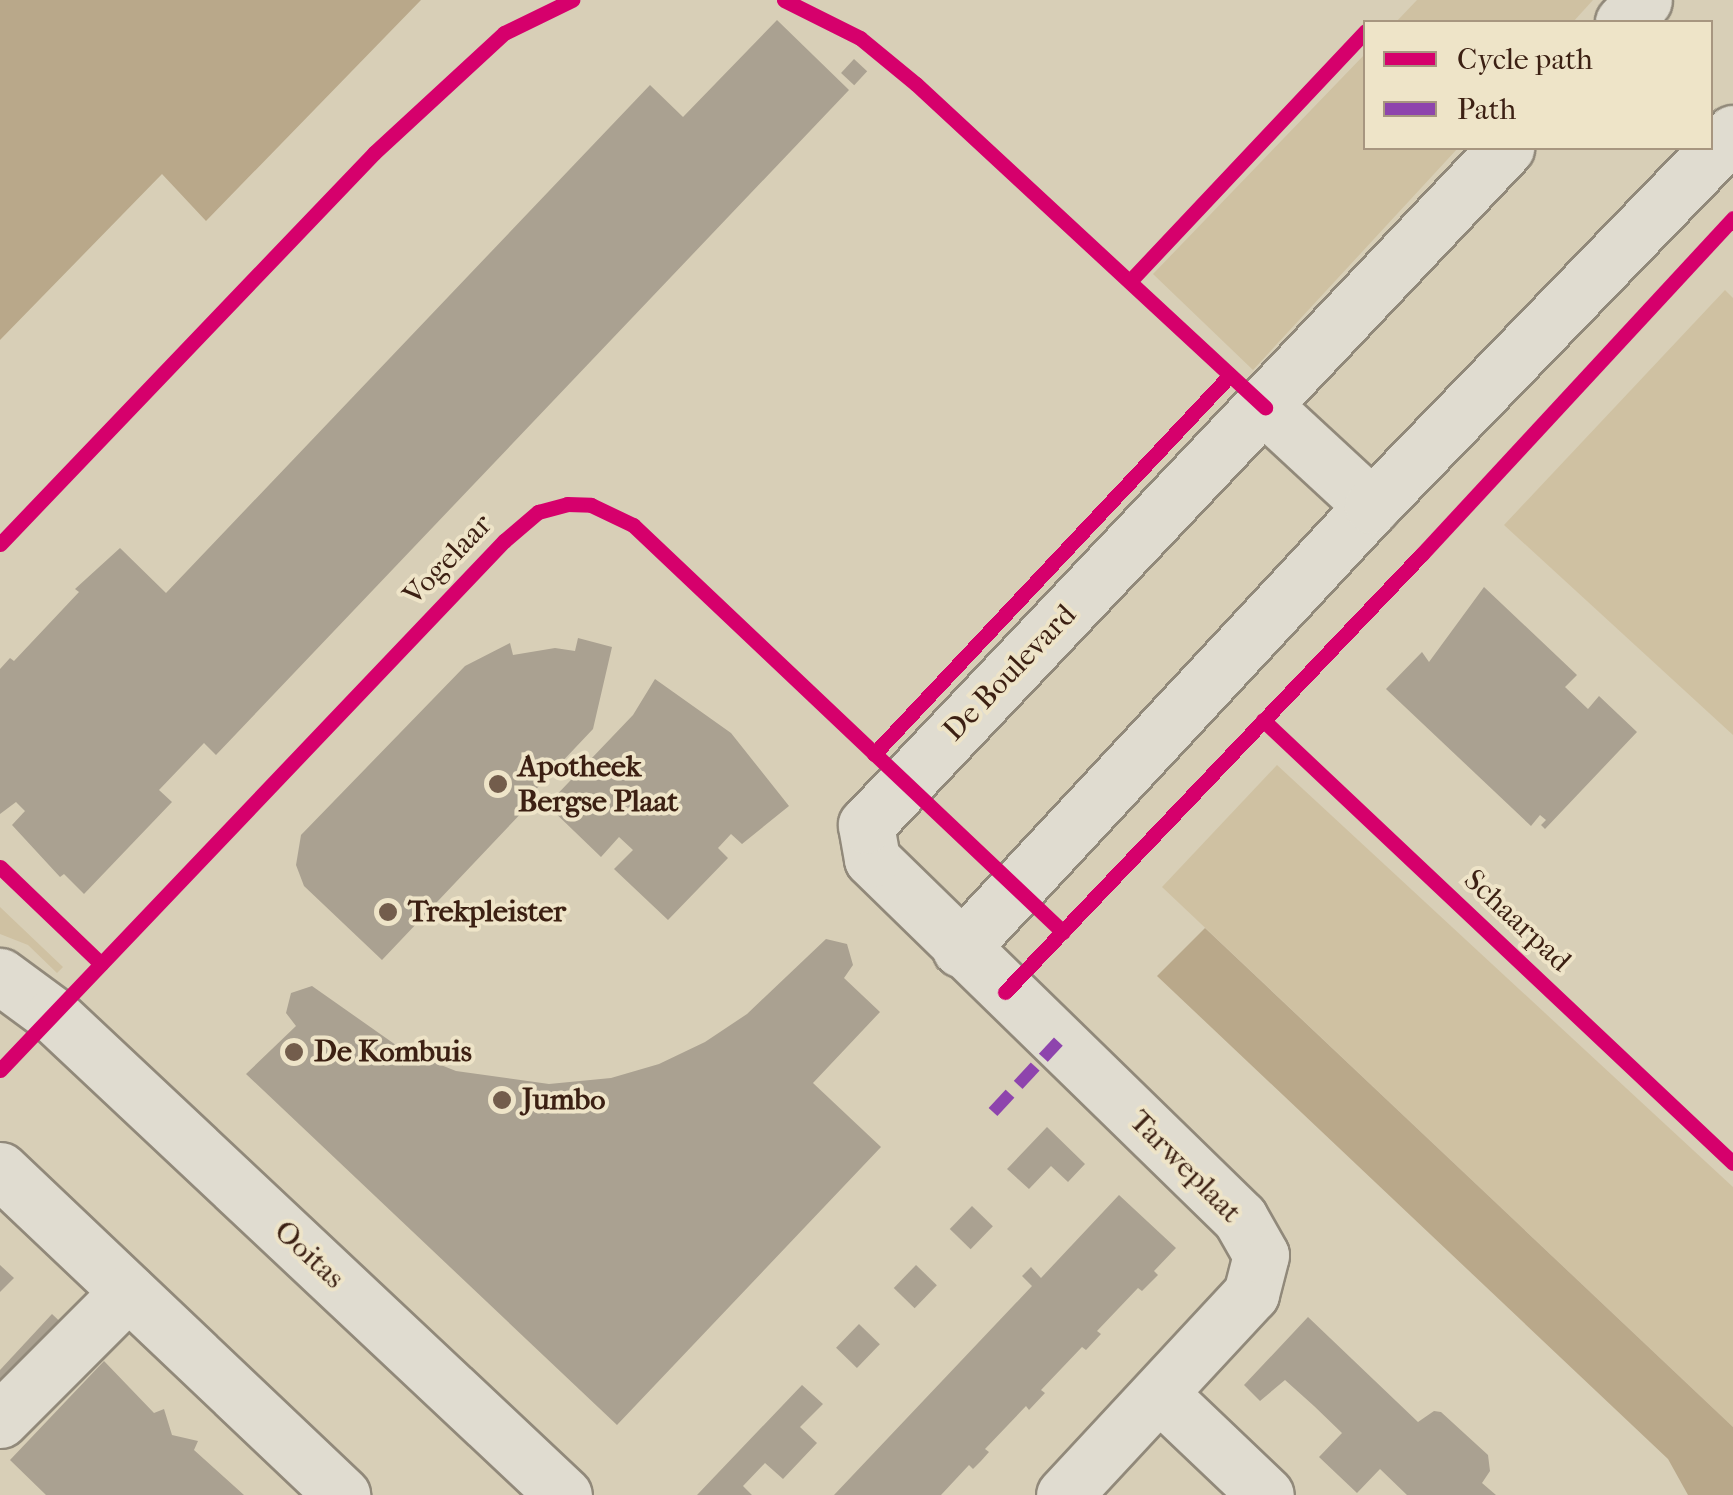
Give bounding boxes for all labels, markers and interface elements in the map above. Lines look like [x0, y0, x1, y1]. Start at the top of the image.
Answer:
legend [1363, 20, 1713, 150]
text: Cycle path [1457, 42, 1593, 77]
text: Path [1457, 92, 1516, 127]
street label: Vogelaar [396, 507, 500, 613]
street label: De Boulevard [936, 597, 1084, 749]
place label: Apotheek Bergse Plaat [518, 749, 678, 820]
marker: Apotheek Bergse Plaat [487, 773, 509, 795]
street label: Schaarpad [1456, 862, 1578, 980]
place label: Trekpleister [408, 894, 566, 930]
marker: Trekpleister [377, 901, 399, 923]
place label: De Kombuis [314, 1034, 472, 1070]
marker: De Kombuis [283, 1041, 305, 1063]
place label: Jumbo [522, 1082, 606, 1118]
marker: Jumbo [491, 1089, 513, 1111]
street label: Tarweplaat [1121, 1103, 1249, 1231]
street label: Ooitas [266, 1214, 352, 1296]

